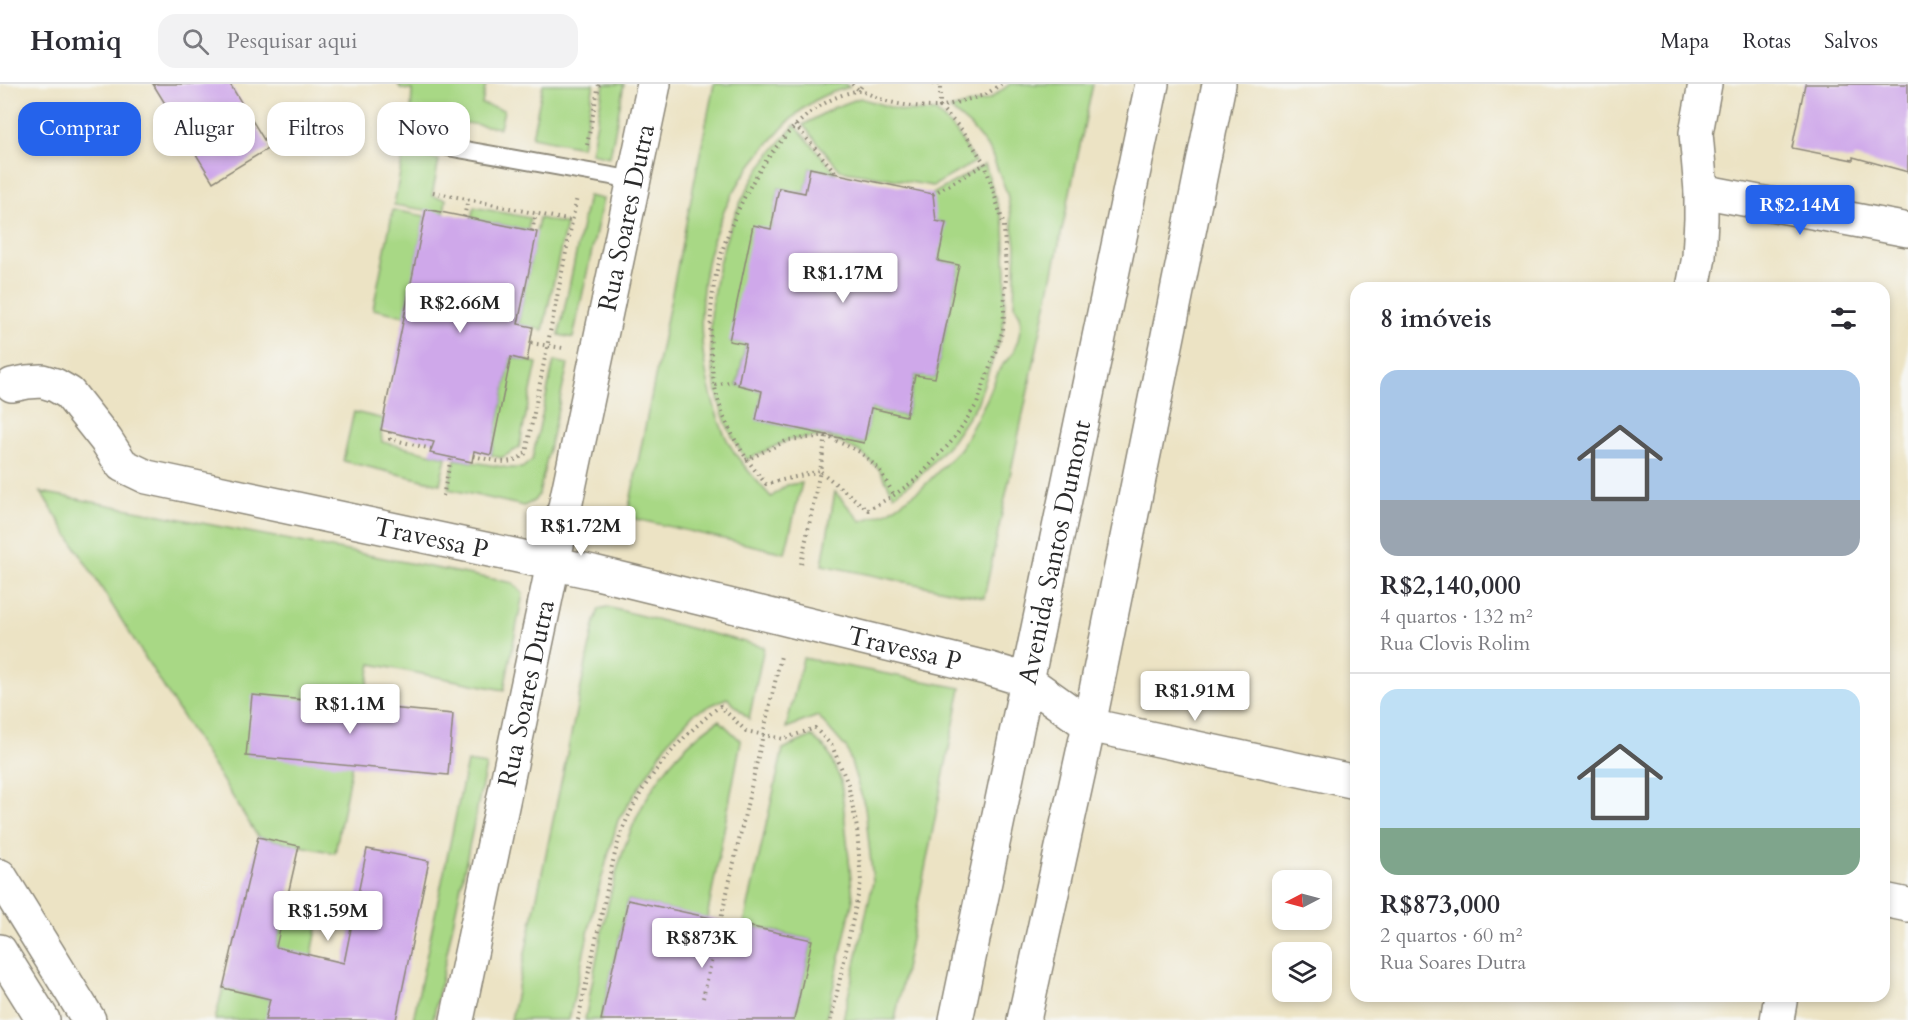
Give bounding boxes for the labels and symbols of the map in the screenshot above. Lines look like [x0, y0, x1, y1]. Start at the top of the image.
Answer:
street label: Rua Soares Dutra [590, 121, 663, 314]
pin: R$2.14M [1745, 185, 1855, 236]
pin: R$1.17M [788, 253, 898, 304]
pin: R$2.66M [405, 283, 515, 334]
street label: Avenida Santos Dumont [1010, 417, 1099, 688]
pin: R$1.72M [526, 506, 636, 557]
street label: Travessa P [371, 509, 492, 567]
street label: Rua Soares Dutra [490, 597, 563, 790]
street label: Travessa P [844, 618, 965, 679]
pin: R$1.91M [1140, 671, 1250, 722]
pin: R$1.1M [301, 684, 399, 735]
north arrow [1272, 870, 1332, 930]
pin: R$1.59M [273, 891, 383, 942]
pin: R$873K [653, 918, 751, 969]

